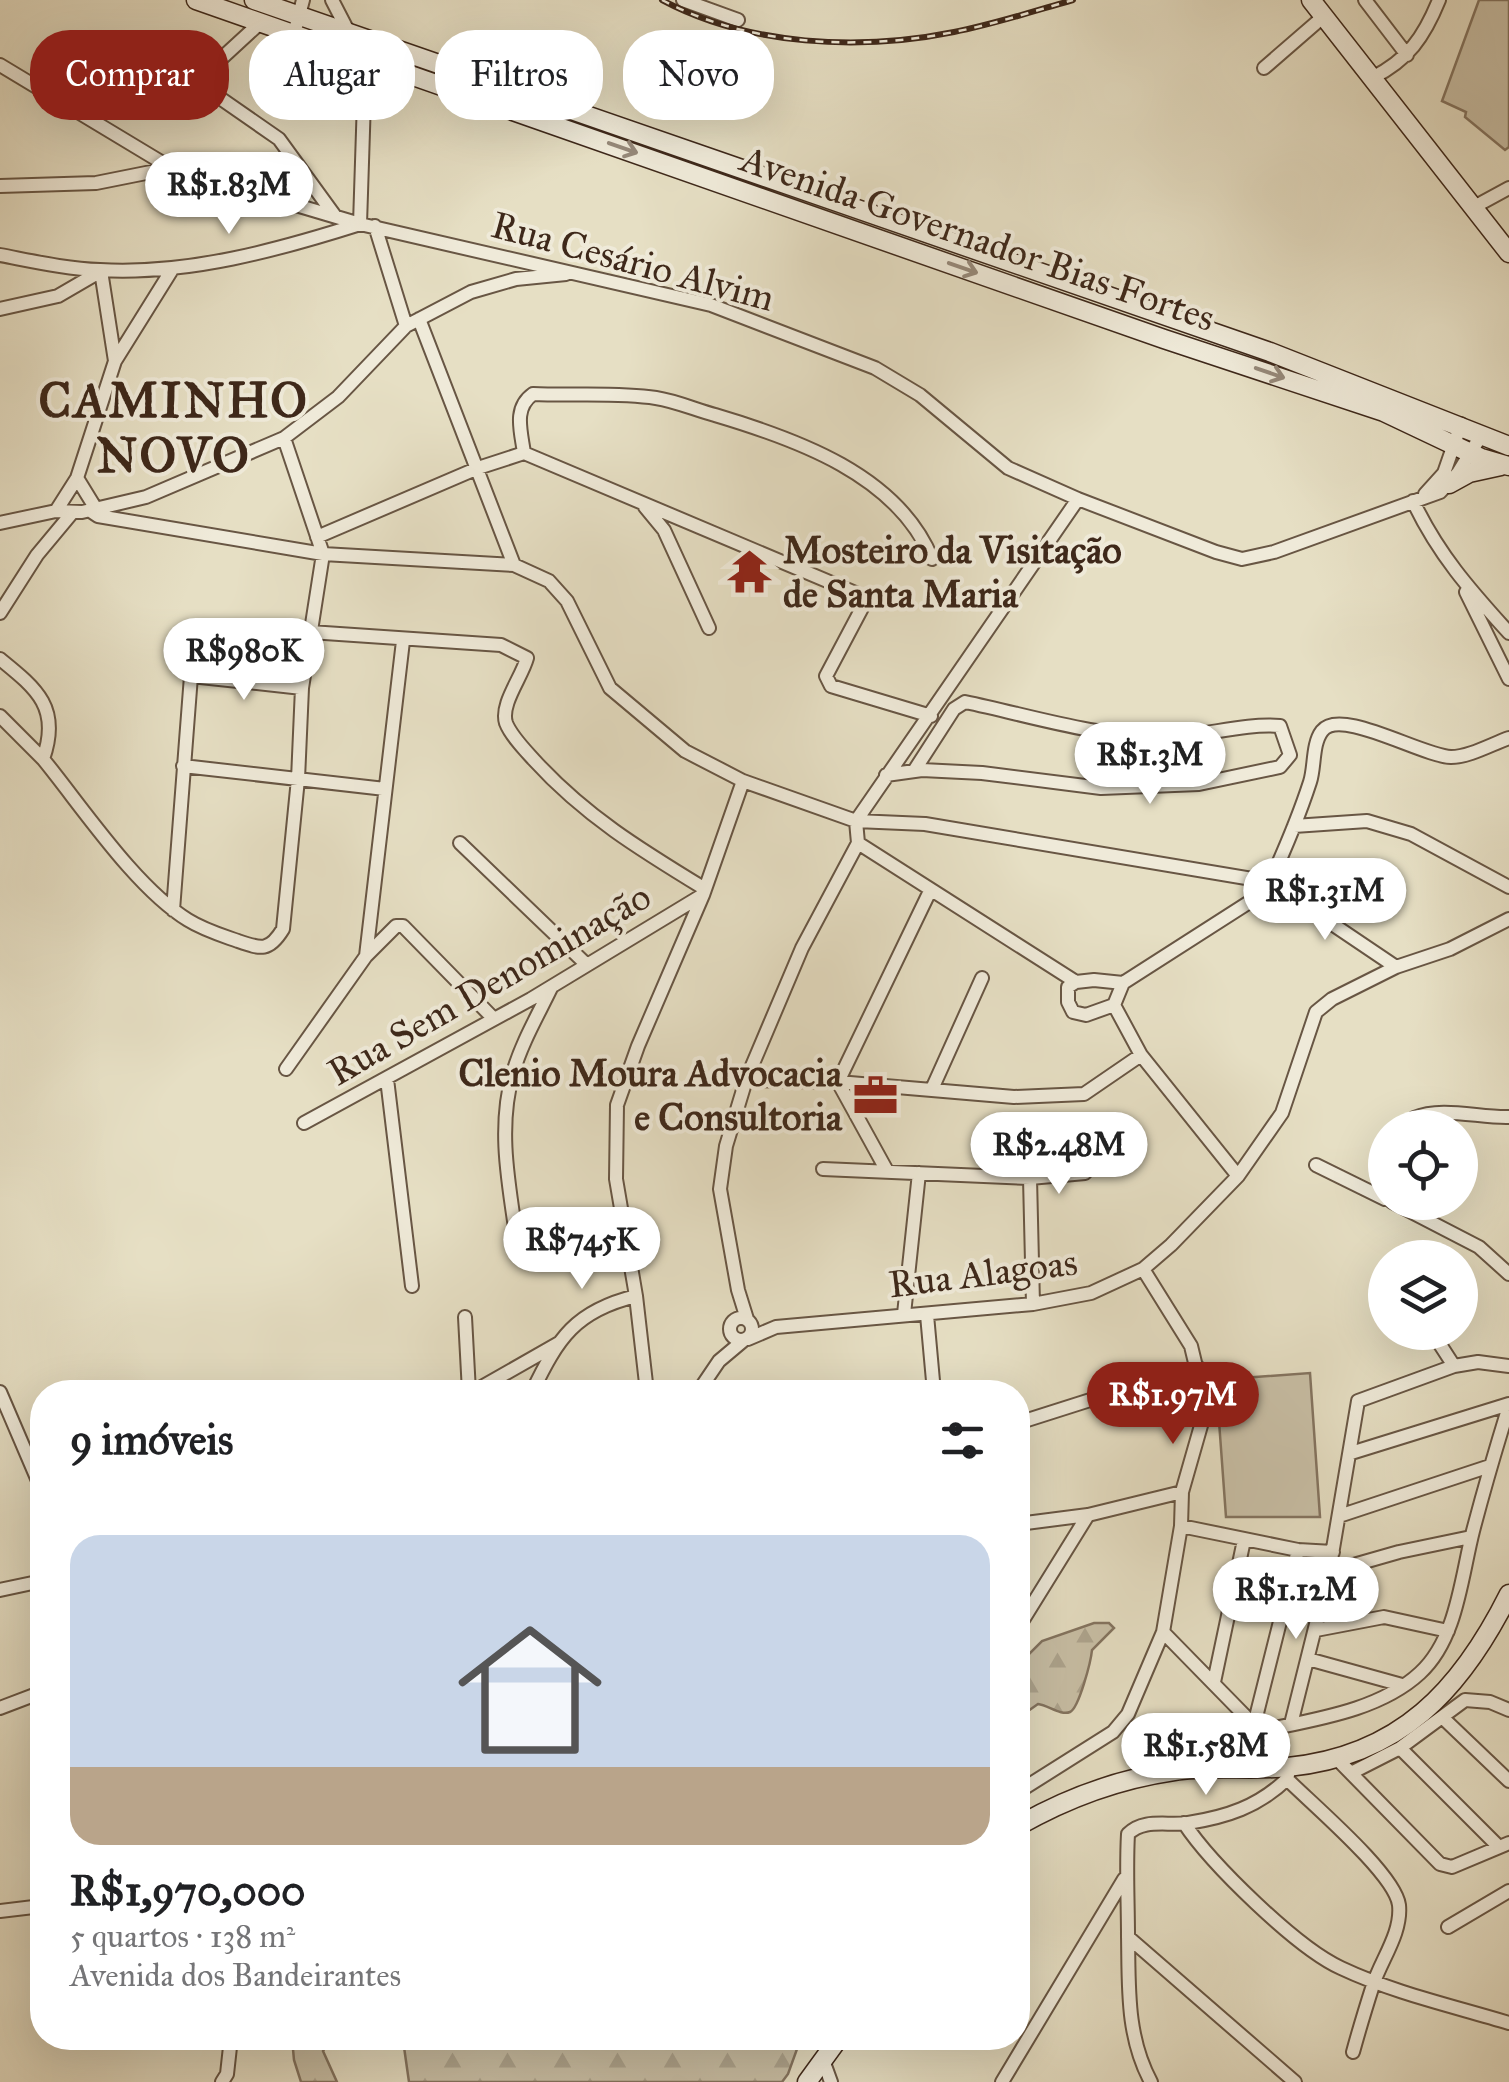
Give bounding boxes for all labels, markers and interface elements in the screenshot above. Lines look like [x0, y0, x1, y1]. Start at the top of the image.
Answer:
chip: Comprar [30, 30, 229, 120]
chip: Alugar [249, 30, 415, 120]
chip: Filtros [435, 30, 603, 120]
chip: Novo [623, 30, 774, 120]
street label: Avenida Governador Bias Fortes [733, 134, 1221, 341]
one-way arrow [607, 140, 639, 158]
pin: R$1.83M [137, 152, 321, 237]
text: R$1.83M [167, 165, 291, 204]
street label: Rua Cesário Alvim [487, 201, 779, 321]
one-way arrow [946, 261, 978, 279]
one-way arrow [1254, 366, 1285, 384]
district label: CAMINHO NOVO [39, 371, 309, 485]
place label: Mosteiro da Visitação de Santa Maria [783, 527, 1122, 617]
temple icon: Mosteiro da Visitação de Santa Maria [726, 548, 774, 596]
pin: R$980K [163, 618, 325, 703]
text: R$980K [185, 631, 303, 670]
pin: R$1.3M [1069, 722, 1231, 807]
text: R$1.3M [1097, 735, 1203, 774]
pin: R$1.31M [1233, 858, 1417, 943]
text: R$1.31M [1265, 871, 1385, 910]
street label: Rua Sem Denominação [319, 873, 659, 1095]
place label: Clenio Moura Advocacia e Consultoria [458, 1050, 843, 1140]
office icon: Clenio Moura Advocacia e Consultoria [851, 1071, 899, 1119]
map controls [1368, 1110, 1478, 1350]
button: locate [1368, 1110, 1478, 1220]
pin: R$2.48M [967, 1112, 1151, 1197]
text: R$2.48M [993, 1125, 1125, 1164]
pin: R$745K [501, 1207, 663, 1292]
text: R$745K [525, 1220, 639, 1259]
street label: Rua Alagoas [886, 1239, 1080, 1307]
button: layers [1368, 1240, 1478, 1350]
pin: R$1.97M [1081, 1362, 1265, 1447]
text: R$1.97M [1109, 1375, 1237, 1414]
icon: filters [935, 1413, 990, 1468]
text: 9 imóveis [70, 1414, 233, 1466]
pin: R$1.12M [1204, 1557, 1388, 1642]
text: R$1.12M [1235, 1570, 1357, 1609]
icon: home [440, 1600, 620, 1780]
pin: R$1.58M [1114, 1713, 1298, 1798]
text: R$1.58M [1143, 1726, 1269, 1765]
text: R$1,970,000 [70, 1865, 306, 1917]
text: 5 quartos · 138 m² [70, 1917, 295, 1956]
text: Avenida dos Bandeirantes [70, 1956, 401, 1995]

